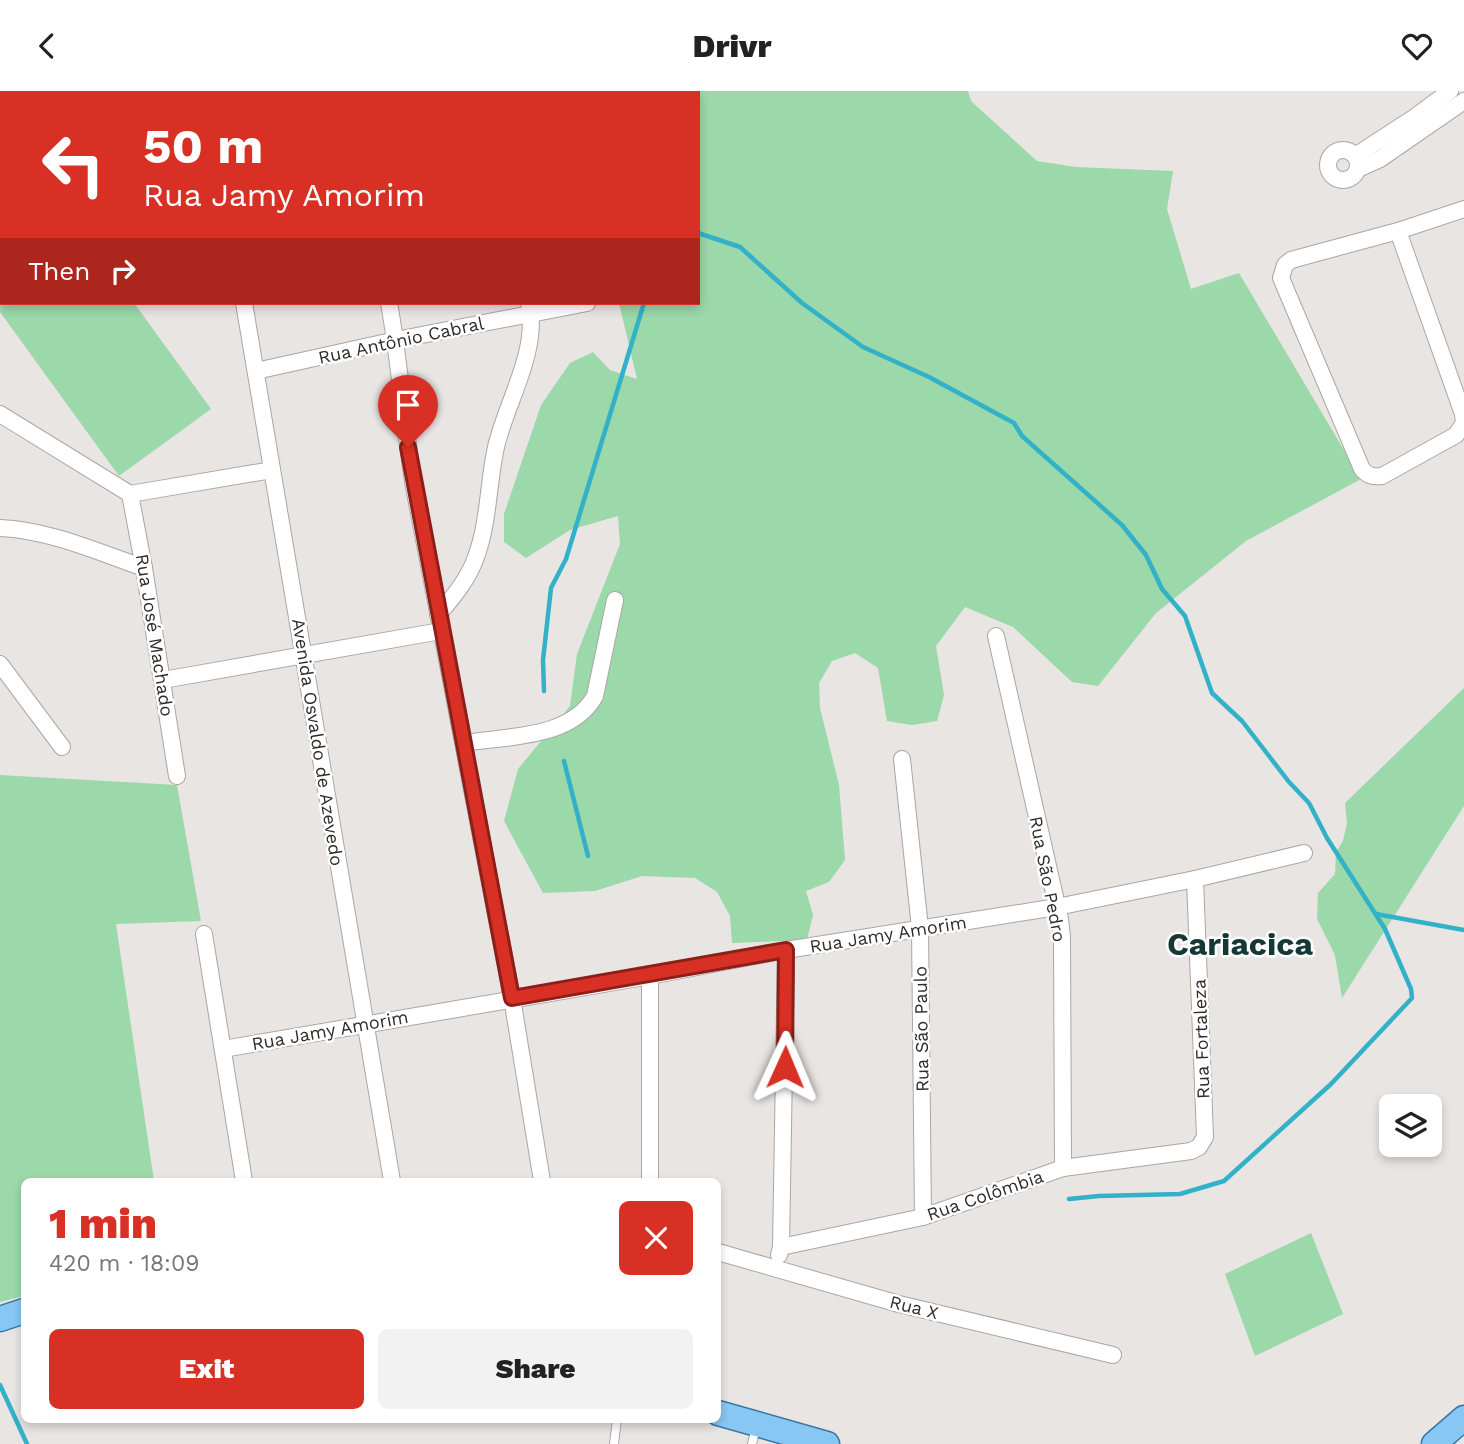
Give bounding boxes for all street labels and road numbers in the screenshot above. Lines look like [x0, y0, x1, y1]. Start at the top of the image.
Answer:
street label: Rua Antônio Cabral [316, 312, 486, 368]
street label: Rua José Machado [132, 552, 178, 718]
street label: Avenida Osvaldo de Azevedo [288, 617, 348, 867]
street label: Rua São Pedro [1026, 814, 1070, 944]
street label: Rua Jamy Amorim [808, 911, 968, 957]
street label: Rua São Paulo [909, 966, 933, 1092]
street label: Rua Fortaleza [1188, 979, 1214, 1099]
street label: Rua Jamy Amorim [250, 1006, 410, 1054]
street label: Rua Colômbia [924, 1165, 1046, 1225]
street label: Rua X [887, 1291, 941, 1323]

